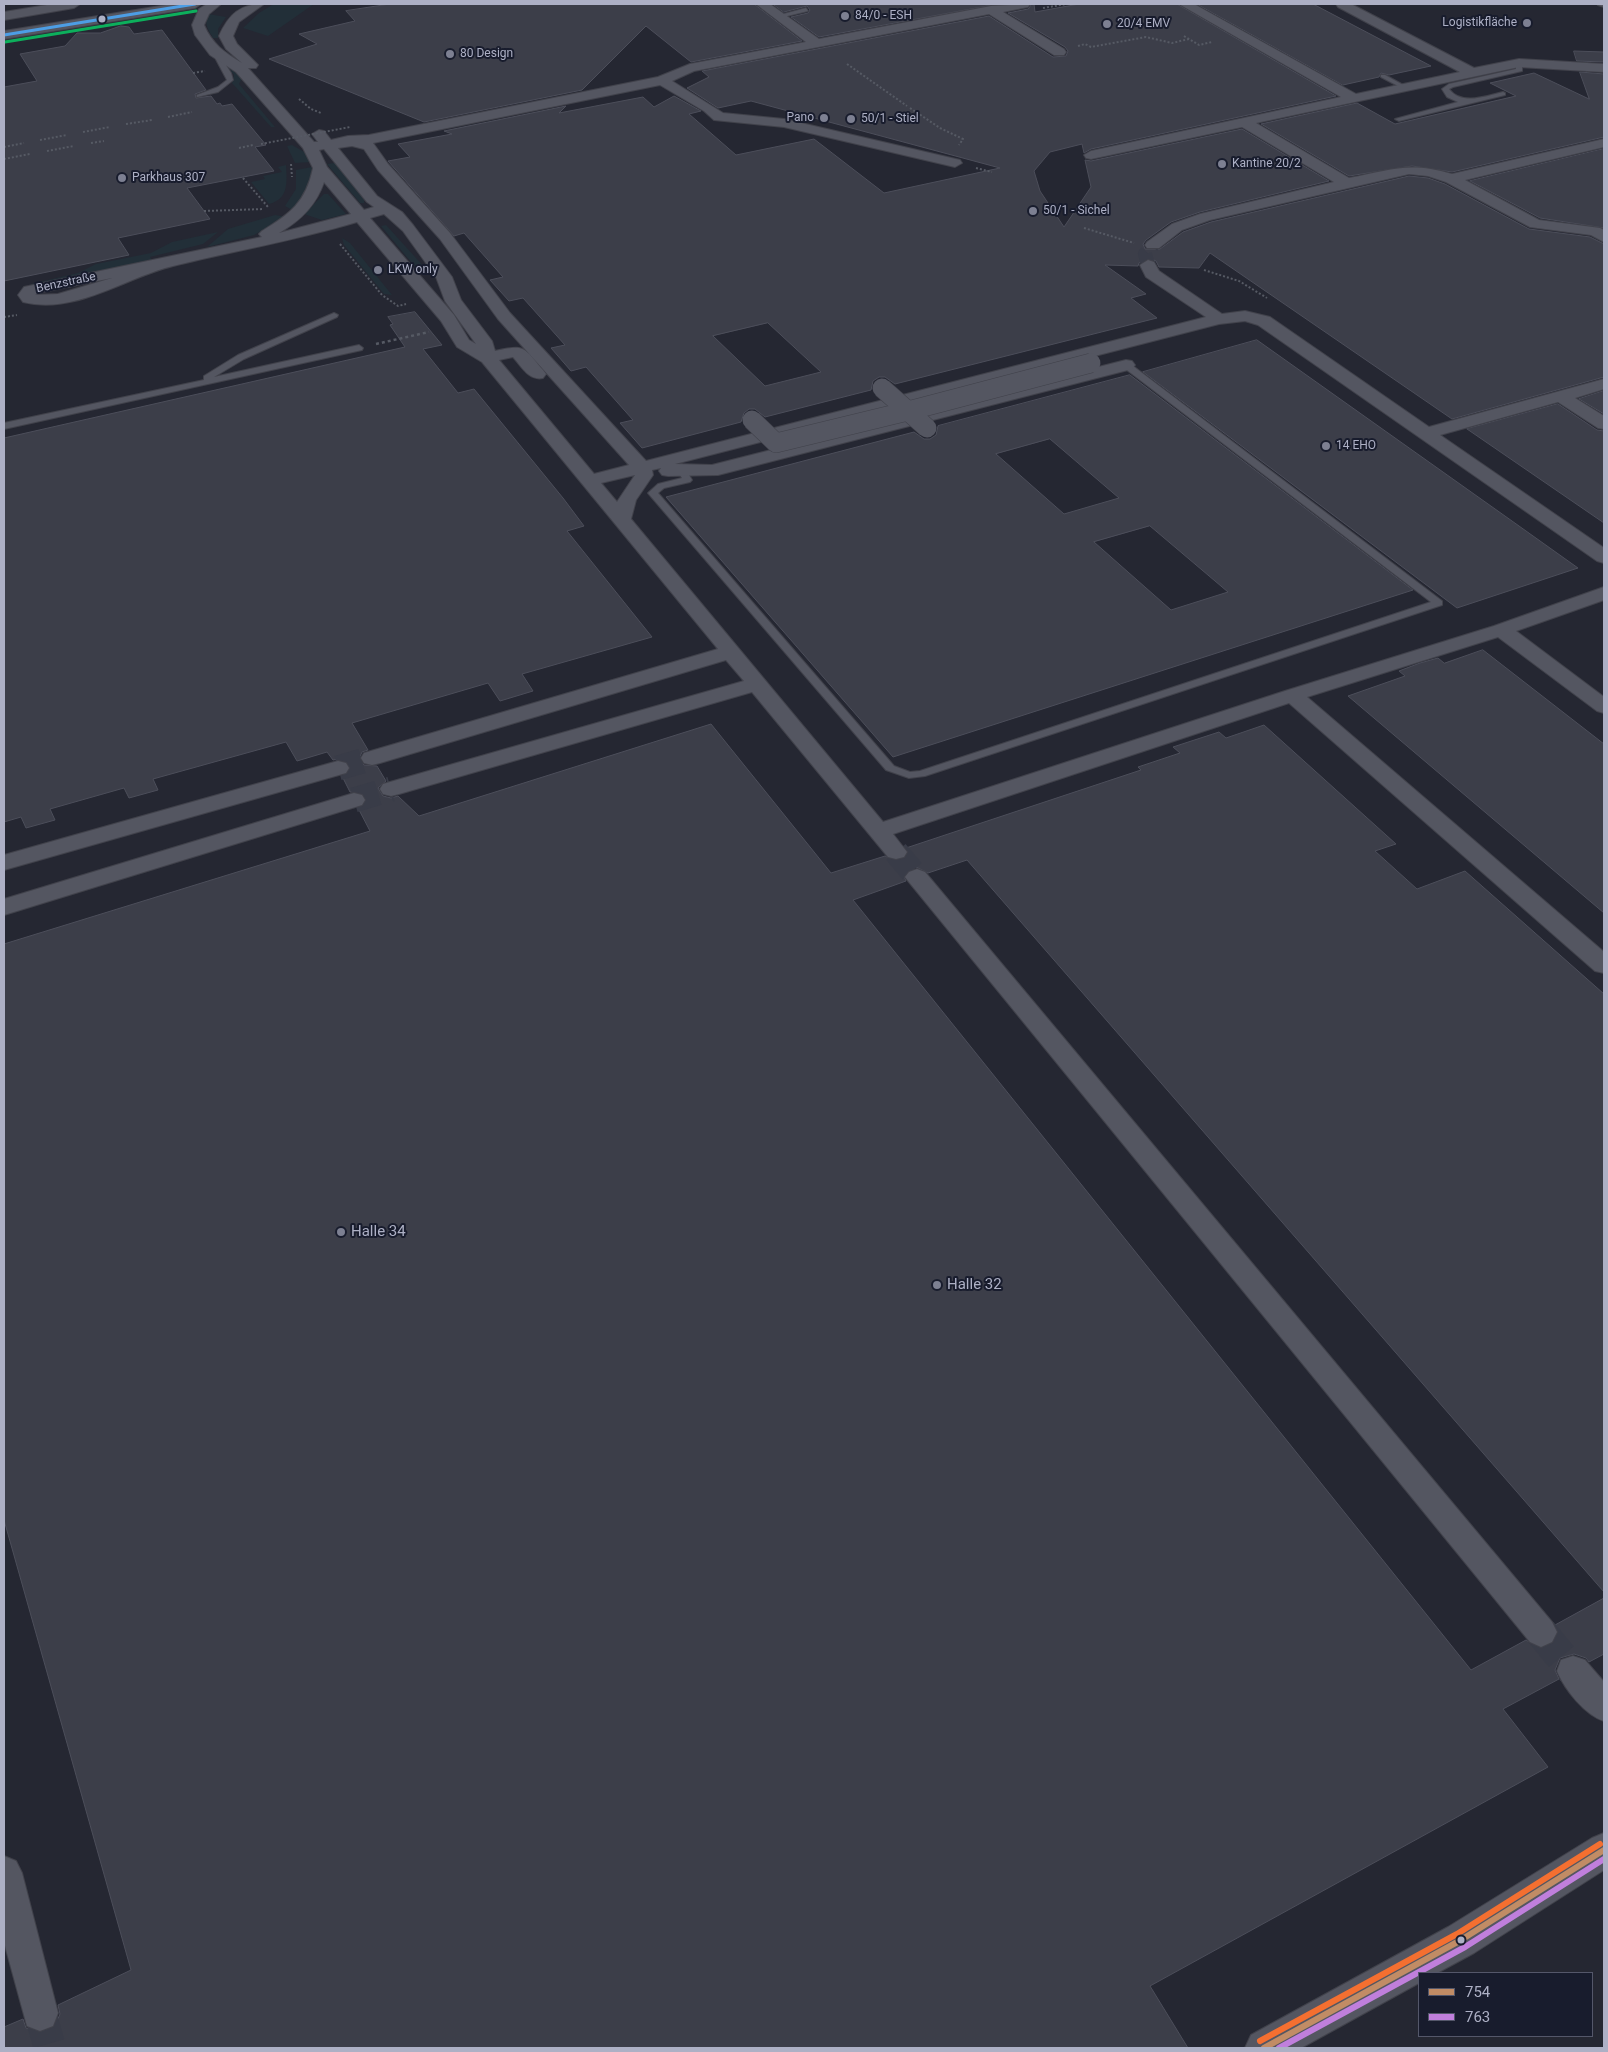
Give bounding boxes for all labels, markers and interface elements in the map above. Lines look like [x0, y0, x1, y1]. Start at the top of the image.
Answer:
place label: 84/0 - ESH [855, 9, 912, 23]
marker: 84/0 - ESH [839, 10, 851, 22]
unlabelled marker [97, 14, 107, 24]
place label: Logistikfläche [1442, 16, 1517, 30]
place label: 20/4 EMV [1117, 17, 1170, 31]
marker: Logistikfläche [1521, 17, 1533, 29]
marker: 20/4 EMV [1101, 18, 1113, 30]
place label: 80 Design [460, 47, 513, 61]
marker: 80 Design [444, 48, 456, 60]
place label: Pano [786, 111, 814, 125]
marker: Pano [818, 112, 830, 124]
place label: 50/1 - Stiel [861, 112, 919, 126]
marker: 50/1 - Stiel [845, 113, 857, 125]
place label: Kantine 20/2 [1232, 157, 1301, 171]
marker: Kantine 20/2 [1216, 158, 1228, 170]
place label: Parkhaus 307 [132, 171, 205, 185]
marker: Parkhaus 307 [116, 172, 128, 184]
place label: 50/1 - Sichel [1043, 204, 1110, 218]
marker: 50/1 - Sichel [1027, 205, 1039, 217]
place label: LKW only [388, 263, 438, 277]
marker: LKW only [372, 264, 384, 276]
street label: Benzstraße [35, 270, 97, 296]
place label: 14 EHO [1336, 439, 1376, 453]
marker: 14 EHO [1320, 440, 1332, 452]
place label: Halle 34 [351, 1223, 406, 1241]
marker: Halle 34 [335, 1226, 347, 1238]
place label: Halle 32 [947, 1276, 1002, 1294]
marker: Halle 32 [931, 1279, 943, 1291]
unlabelled marker [1456, 1935, 1466, 1945]
legend [1418, 1972, 1593, 2037]
text: 754 [1465, 1983, 1490, 2001]
text: 763 [1465, 2008, 1490, 2026]

